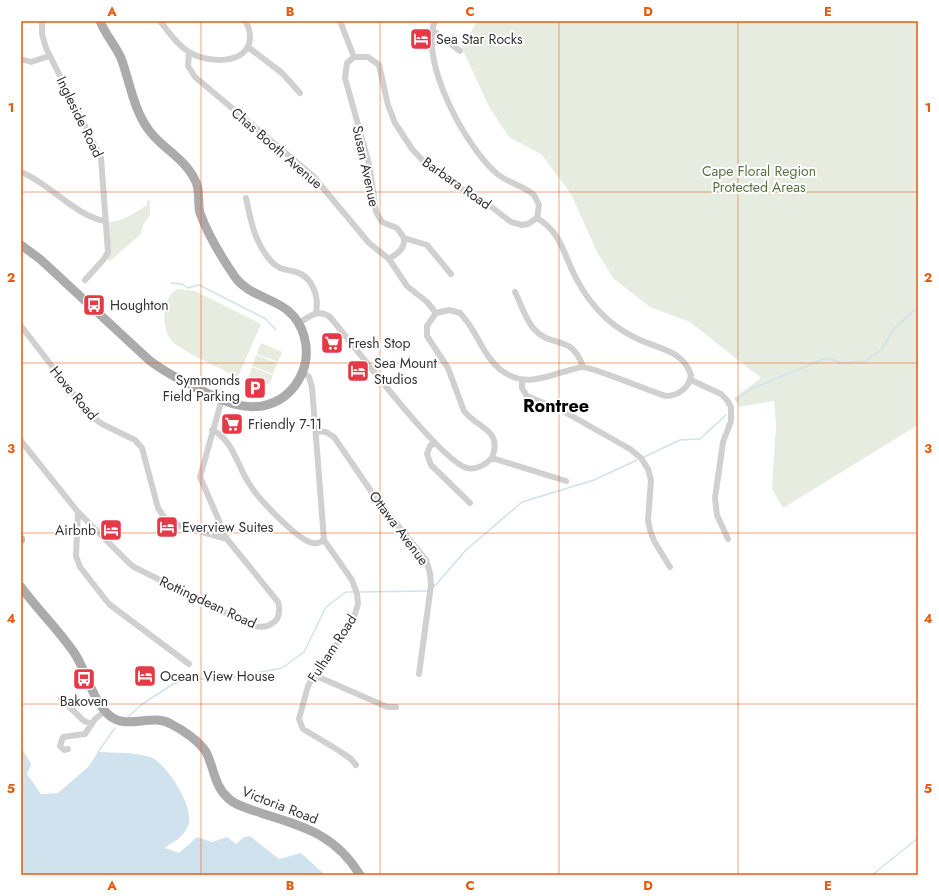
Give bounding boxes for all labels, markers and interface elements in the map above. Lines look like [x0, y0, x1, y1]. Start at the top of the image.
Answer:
text: A [106, 2, 117, 21]
text: B [286, 2, 295, 21]
text: C [465, 2, 475, 21]
text: D [643, 2, 653, 21]
text: E [824, 2, 832, 21]
hotel icon: Sea Star Rocks [408, 26, 434, 52]
place label: Sea Star Rocks [436, 29, 523, 49]
street label: Ingleside Road [52, 73, 108, 161]
text: 1 [8, 98, 14, 117]
text: 1 [925, 98, 931, 117]
street label: Chas Booth Avenue [227, 103, 327, 193]
street label: Susan Avenue [348, 124, 384, 208]
street label: Barbara Road [418, 152, 496, 214]
park label: Cape Floral Region Protected Areas [702, 161, 816, 197]
text: 2 [7, 268, 15, 287]
text: 2 [924, 268, 932, 287]
bus stop icon: Houghton [81, 292, 107, 318]
place label: Houghton [110, 295, 169, 315]
supermarket icon: Fresh Stop [319, 330, 345, 356]
place label: Fresh Stop [348, 333, 410, 353]
place label: Sea Mount Studios [374, 353, 437, 389]
hotel icon: Sea Mount Studios [345, 358, 371, 384]
street label: Hove Road [45, 362, 103, 424]
place label: Symmonds Field Parking [163, 370, 240, 406]
parking icon: Symmonds Field Parking [242, 375, 268, 401]
district label: Rontree [523, 393, 589, 419]
supermarket icon: Friendly 7-11 [219, 411, 245, 437]
place label: Friendly 7-11 [248, 414, 322, 434]
text: 3 [7, 439, 15, 458]
text: 3 [924, 439, 932, 458]
street label: Ottawa Avenue [364, 487, 434, 569]
hotel icon: Everview Suites [154, 514, 180, 540]
hotel icon: Airbnb [98, 517, 124, 543]
place label: Everview Suites [182, 517, 274, 537]
place label: Airbnb [55, 520, 96, 540]
street label: Rottingdean Road [156, 571, 260, 633]
text: 4 [6, 609, 16, 628]
text: 4 [923, 609, 933, 628]
street label: Fulham Road [303, 610, 361, 686]
hotel icon: Ocean View House [132, 663, 158, 689]
bus stop icon: Bakoven [71, 666, 97, 692]
place label: Ocean View House [160, 666, 275, 686]
place label: Bakoven [60, 691, 108, 711]
text: 5 [7, 779, 15, 798]
text: 5 [924, 779, 932, 798]
street label: Victoria Road [239, 781, 321, 829]
text: A [106, 876, 117, 895]
text: B [286, 876, 295, 895]
text: C [465, 876, 475, 895]
text: D [643, 876, 653, 895]
text: E [824, 876, 832, 895]

